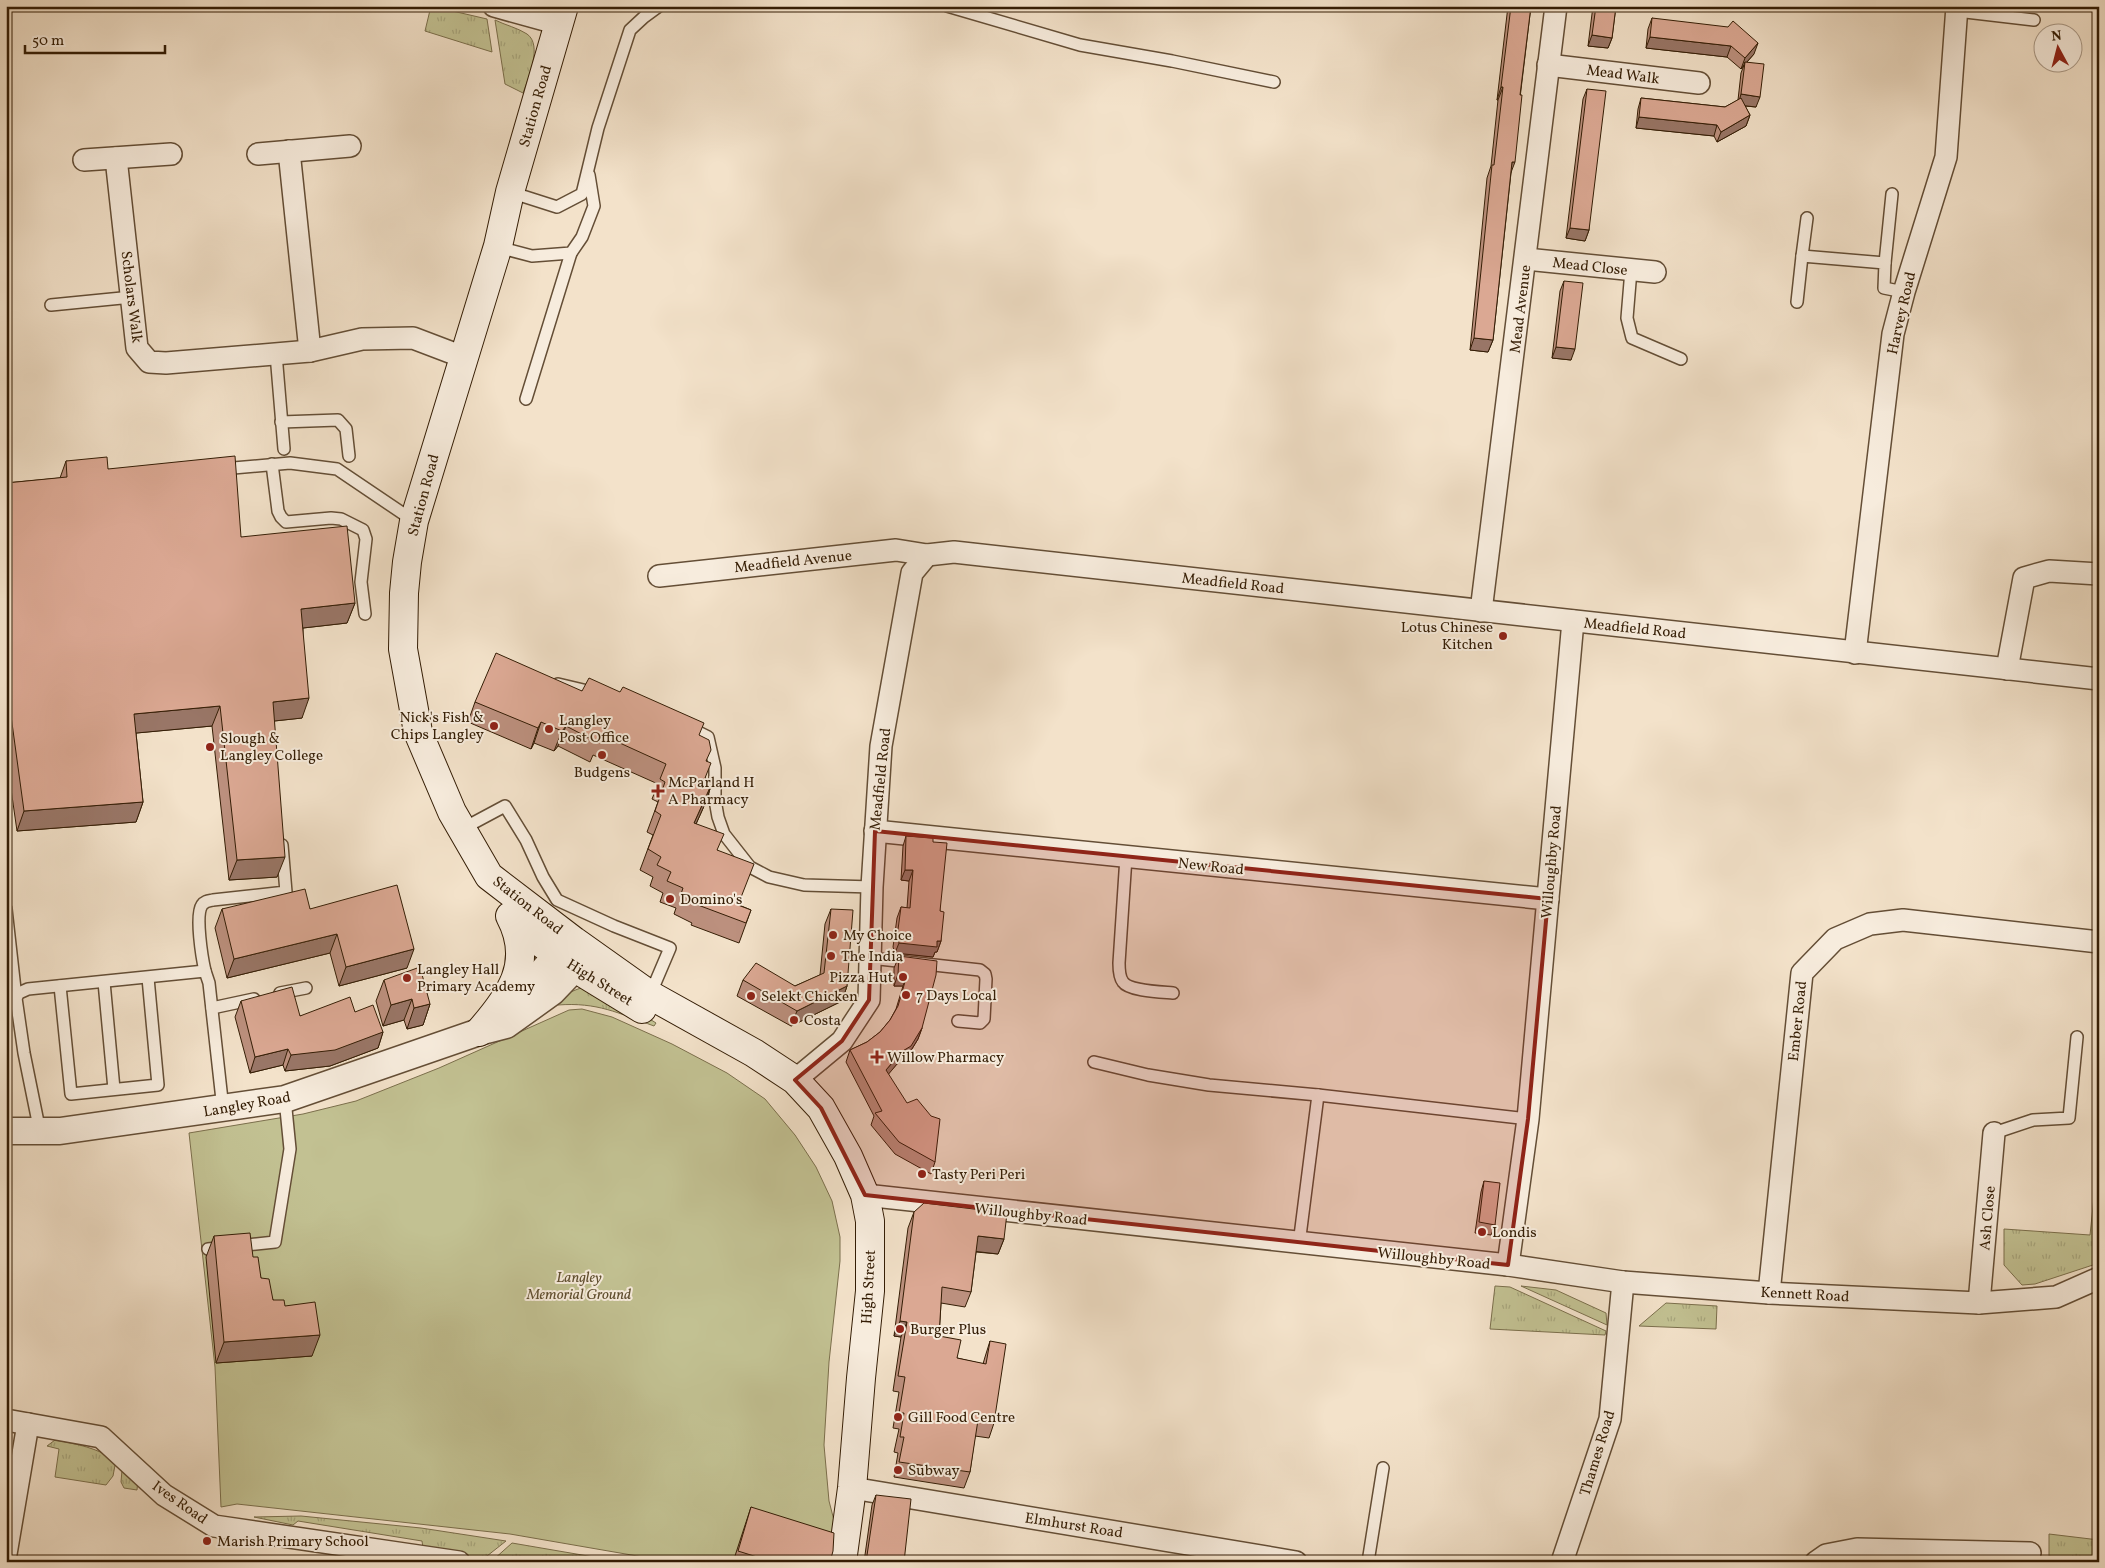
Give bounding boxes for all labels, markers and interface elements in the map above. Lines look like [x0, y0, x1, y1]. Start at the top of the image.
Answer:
scale bar [25, 22, 165, 54]
north arrow [2032, 22, 2082, 72]
text: N [2050, 27, 2063, 47]
text: 50 m [32, 31, 64, 52]
street label: Mead Walk [1585, 61, 1661, 90]
street label: Station Road [515, 63, 558, 150]
street label: Scholars Walk [114, 250, 147, 344]
street label: Mead Close [1551, 253, 1628, 282]
street label: Mead Avenue [1506, 264, 1537, 355]
street label: Harvey Road [1883, 270, 1922, 357]
street label: Station Road [403, 452, 446, 539]
street label: Meadfield Avenue [733, 546, 853, 579]
street label: Meadfield Road [1181, 569, 1285, 600]
street label: Meadfield Road [1583, 614, 1687, 645]
place label: Lotus Chinese Kitchen [1401, 618, 1493, 656]
marker: Lotus Chinese Kitchen [1497, 630, 1509, 642]
place label: Nick's Fish & Chips Langley [391, 708, 484, 746]
place label: Langley Post Office [559, 711, 629, 749]
marker: Nick's Fish & Chips Langley [488, 720, 500, 732]
marker: Langley Post Office [543, 723, 555, 735]
street label: Meadfield Road [866, 727, 897, 831]
place label: Slough & Langley College [220, 729, 323, 767]
marker: Slough & Langley College [204, 741, 216, 753]
marker: Budgens [596, 749, 608, 761]
place label: Budgens [574, 763, 630, 784]
place label: McParland H A Pharmacy [668, 773, 755, 811]
marker: McParland H A Pharmacy [652, 785, 664, 797]
street label: Willoughby Road [1537, 805, 1568, 920]
street label: New Road [1177, 854, 1245, 881]
street label: Station Road [487, 872, 567, 940]
place label: Domino's [680, 890, 742, 911]
marker: Domino's [664, 893, 676, 905]
place label: My Choice [843, 926, 912, 947]
marker: My Choice [827, 929, 839, 941]
place label: The India [841, 947, 903, 968]
marker: The India [825, 950, 837, 962]
street label: High Street [562, 955, 636, 1012]
place label: Langley Hall Primary Academy [417, 960, 535, 998]
place label: Pizza Hut [829, 968, 893, 989]
marker: Pizza Hut [897, 971, 909, 983]
marker: Langley Hall Primary Academy [401, 972, 413, 984]
street label: Ember Road [1784, 980, 1813, 1062]
place label: 7 Days Local [916, 986, 997, 1007]
place label: Selekt Chicken [761, 987, 858, 1008]
marker: 7 Days Local [900, 989, 912, 1001]
marker: Selekt Chicken [745, 990, 757, 1002]
place label: Costa [804, 1011, 841, 1032]
marker: Costa [788, 1014, 800, 1026]
place label: Willow Pharmacy [887, 1048, 1004, 1069]
marker: Willow Pharmacy [871, 1051, 883, 1063]
street label: Langley Road [202, 1087, 293, 1124]
place label: Tasty Peri Peri [932, 1165, 1025, 1186]
marker: Tasty Peri Peri [916, 1168, 928, 1180]
street label: Ash Close [1975, 1185, 2002, 1251]
street label: Willoughby Road [973, 1199, 1088, 1232]
place label: Londis [1492, 1223, 1537, 1244]
marker: Londis [1476, 1226, 1488, 1238]
street label: Willoughby Road [1376, 1243, 1491, 1276]
street label: High Street [857, 1249, 882, 1325]
park label: Langley Memorial Ground [526, 1268, 631, 1306]
street label: Kennett Road [1760, 1283, 1850, 1308]
place label: Burger Plus [910, 1320, 986, 1341]
marker: Burger Plus [894, 1323, 906, 1335]
place label: Gill Food Centre [908, 1408, 1015, 1429]
street label: Thames Road [1575, 1408, 1621, 1499]
marker: Gill Food Centre [892, 1411, 904, 1423]
place label: Subway [908, 1461, 960, 1482]
marker: Subway [892, 1464, 904, 1476]
street label: Ives Road [147, 1476, 211, 1530]
street label: Elmhurst Road [1023, 1508, 1124, 1545]
place label: Marish Primary School [217, 1532, 369, 1553]
marker: Marish Primary School [201, 1535, 213, 1547]

